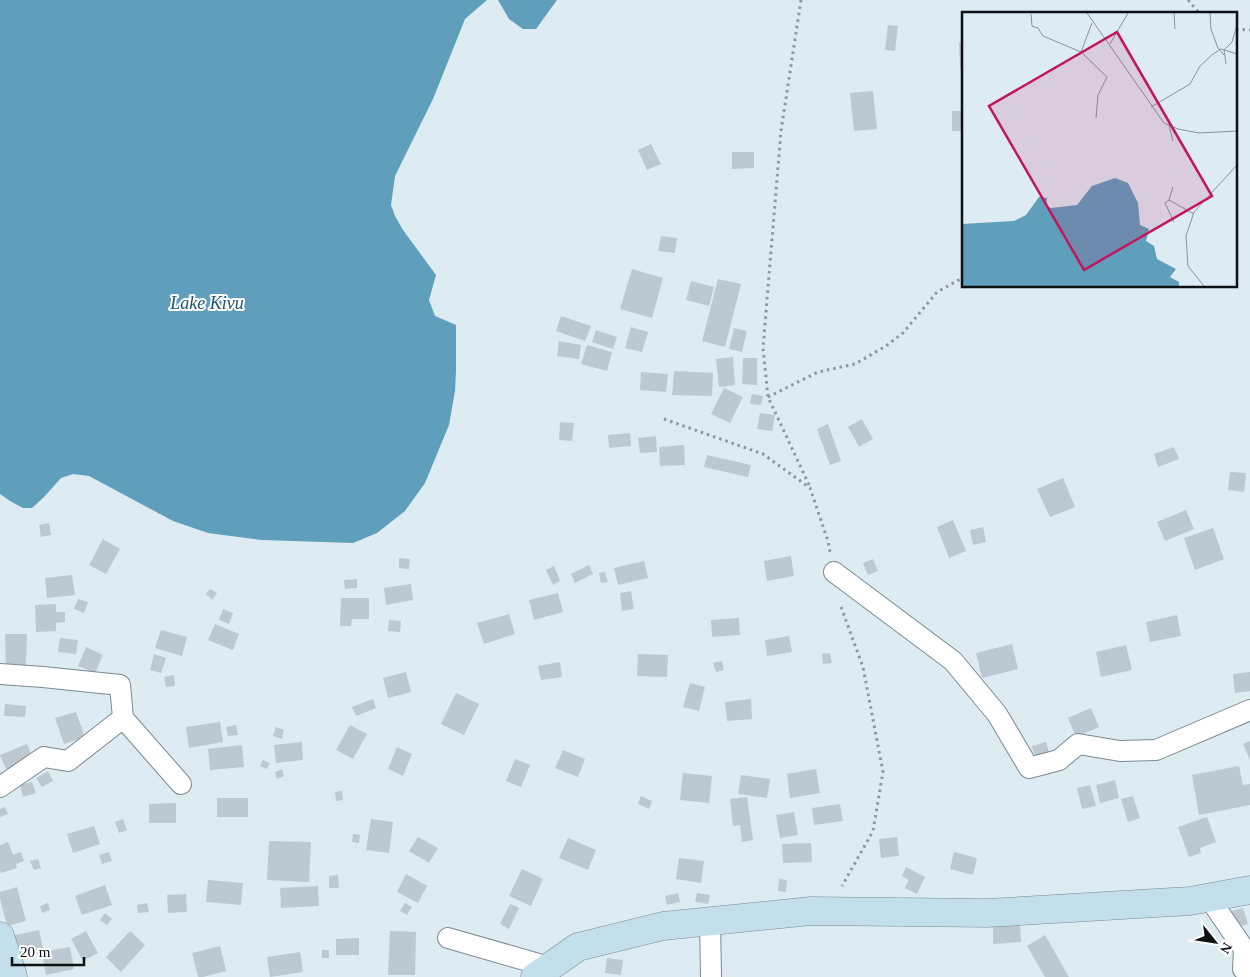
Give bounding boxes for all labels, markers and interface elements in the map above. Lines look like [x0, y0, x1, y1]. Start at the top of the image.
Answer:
inset map [962, 12, 1238, 288]
water label: Lake Kivu [169, 293, 244, 313]
north arrow [1190, 917, 1240, 967]
scale bar [12, 934, 85, 966]
text: N [1217, 940, 1235, 956]
text: 20 m [20, 944, 51, 960]

